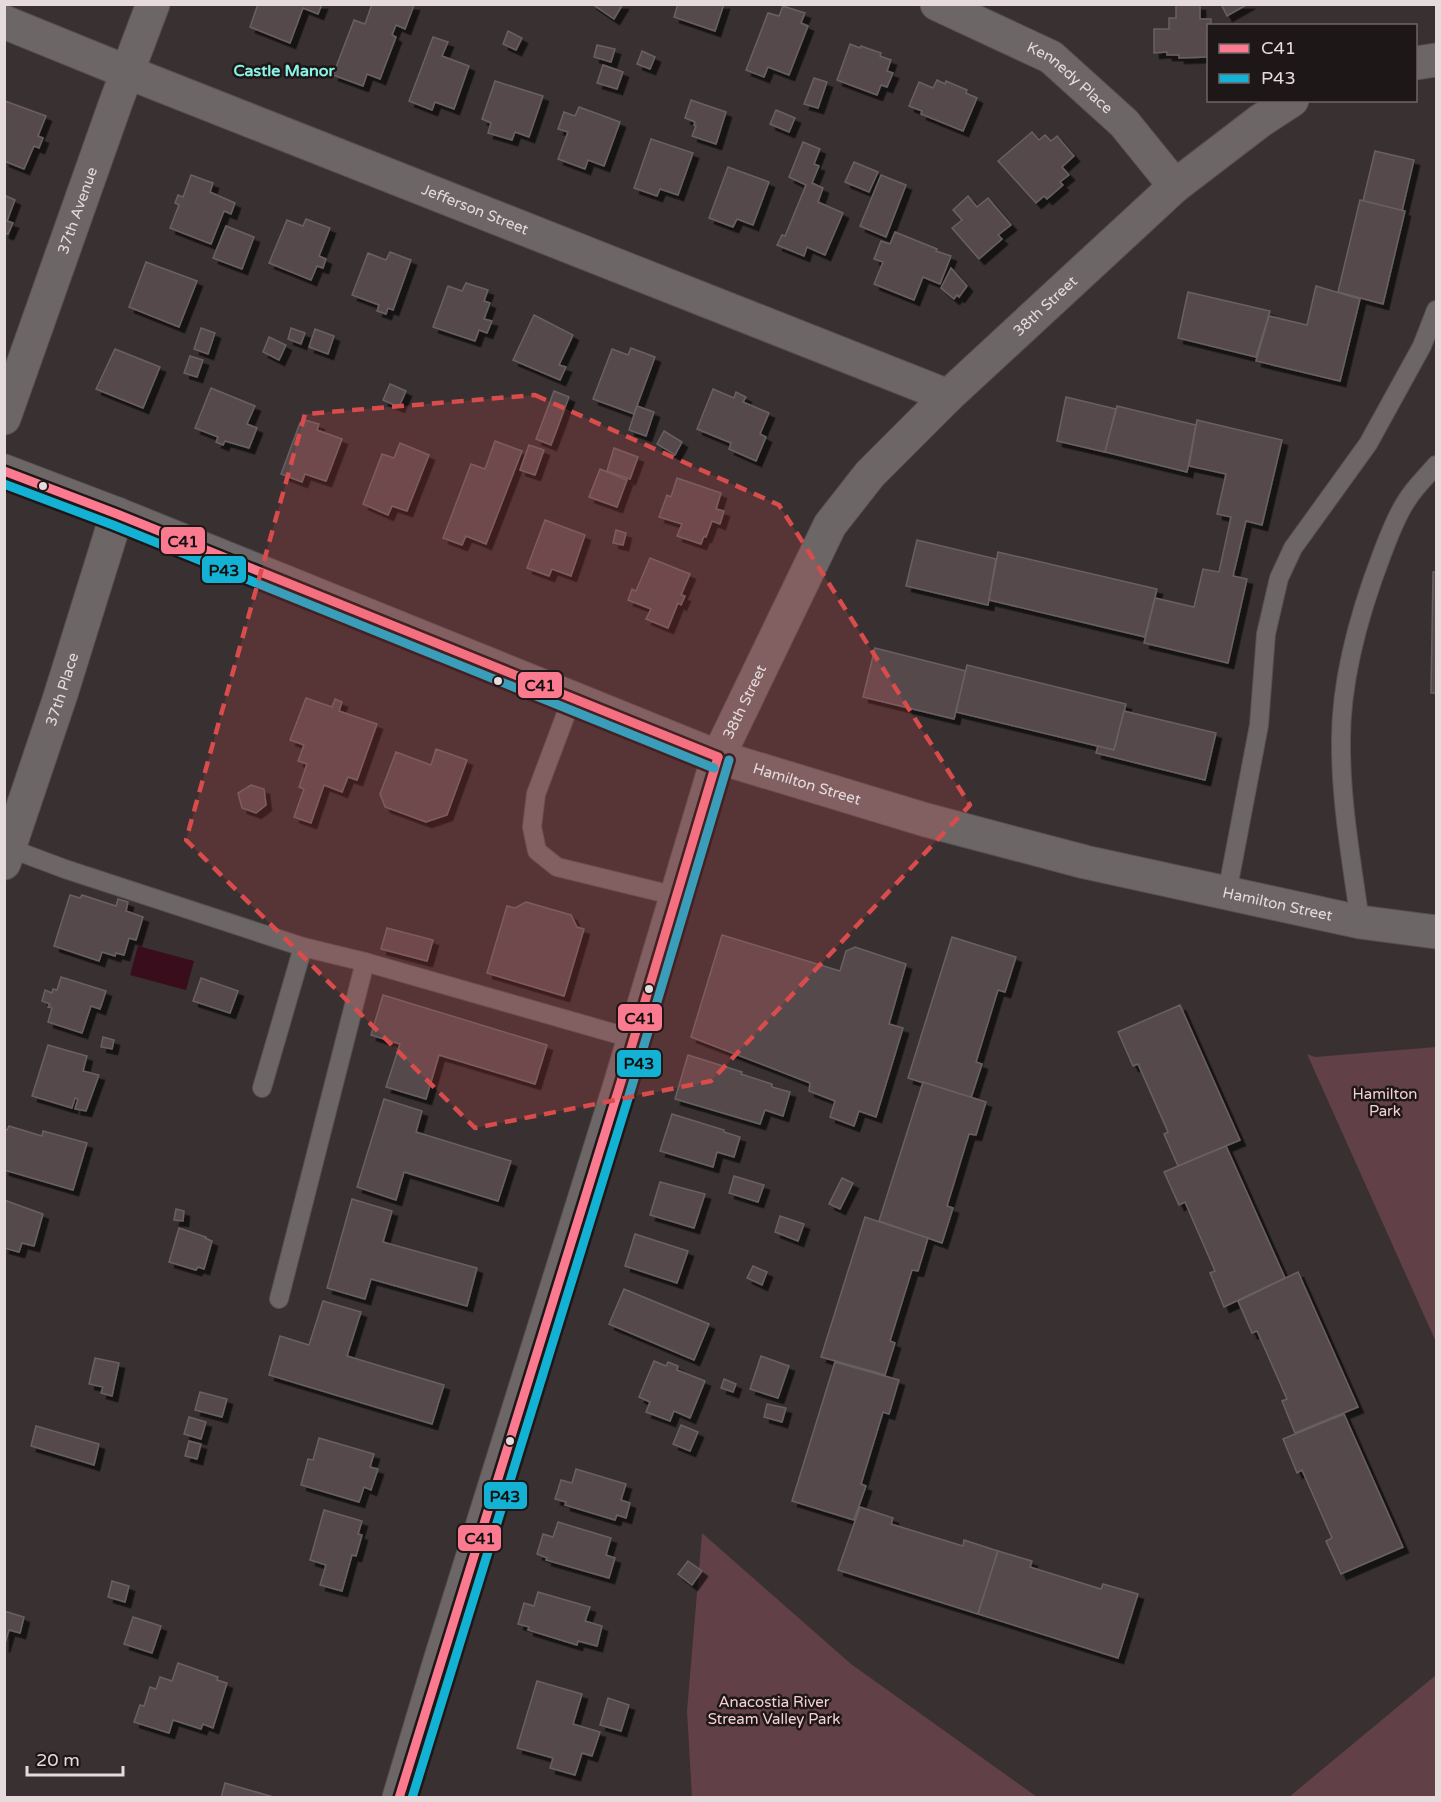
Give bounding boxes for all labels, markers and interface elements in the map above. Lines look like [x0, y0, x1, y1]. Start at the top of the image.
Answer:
legend [1207, 24, 1417, 102]
text: C41 [1261, 37, 1296, 59]
street label: Kennedy Place [1024, 38, 1116, 117]
district label: Castle Manor [233, 61, 335, 81]
text: P43 [1261, 67, 1296, 89]
street label: 37th Avenue [54, 165, 101, 257]
street label: Jefferson Street [419, 180, 531, 239]
street label: 38th Street [1010, 272, 1081, 340]
unlabelled marker [37, 480, 49, 492]
line badge: C41 [160, 526, 206, 555]
text: C41 [167, 532, 199, 552]
line badge: P43 [201, 555, 247, 584]
text: P43 [209, 561, 239, 581]
street label: 37th Place [42, 650, 82, 729]
street label: 38th Street [719, 661, 770, 742]
line badge: C41 [517, 671, 563, 699]
unlabelled marker [492, 675, 504, 687]
text: C41 [524, 676, 556, 696]
street label: Hamilton Street [751, 759, 863, 809]
street label: Hamilton Street [1221, 883, 1334, 925]
unlabelled marker [643, 983, 655, 995]
line badge: C41 [617, 1003, 663, 1032]
text: C41 [624, 1009, 656, 1029]
line badge: P43 [616, 1049, 662, 1078]
text: P43 [624, 1054, 654, 1074]
park label: Hamilton Park [1353, 1085, 1417, 1120]
unlabelled marker [504, 1435, 516, 1447]
line badge: P43 [483, 1481, 528, 1510]
text: P43 [490, 1487, 520, 1507]
line badge: C41 [457, 1524, 502, 1552]
text: C41 [464, 1529, 496, 1549]
park label: Anacostia River Stream Valley Park [708, 1693, 840, 1728]
scale bar [27, 1739, 123, 1777]
text: 20 m [36, 1749, 80, 1771]

